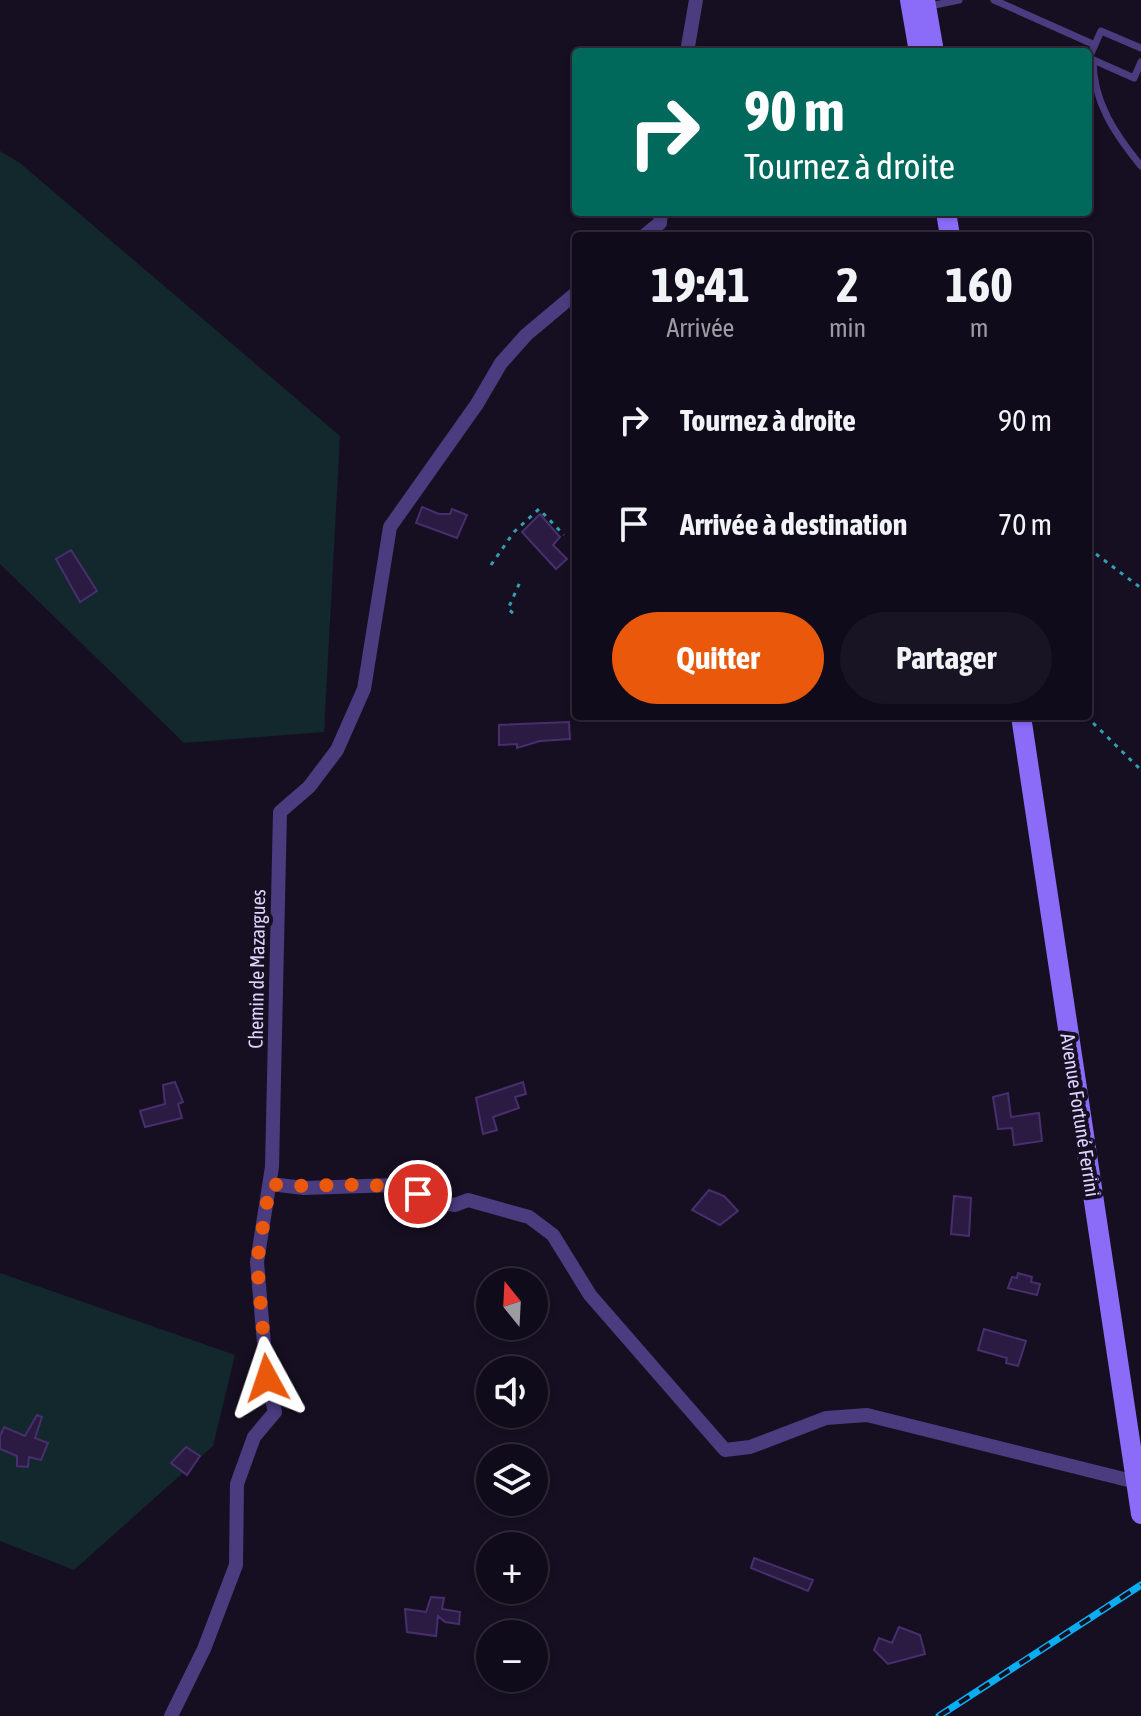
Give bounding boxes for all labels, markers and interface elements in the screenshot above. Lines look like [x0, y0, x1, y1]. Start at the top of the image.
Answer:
text: 90 m [744, 79, 845, 143]
icon: right [612, 80, 716, 184]
text: Tournez à droite [744, 145, 955, 187]
text: 19:41 [651, 257, 750, 312]
text: 2 [836, 257, 859, 312]
text: 160 [945, 257, 1013, 312]
text: Arrivée [666, 313, 734, 343]
text: min [829, 313, 866, 343]
text: m [970, 313, 988, 343]
icon: right [612, 398, 656, 442]
text: Tournez à droite [680, 403, 856, 437]
text: 90 m [998, 403, 1052, 437]
icon: arrive [612, 502, 656, 546]
text: Arrivée à destination [680, 507, 907, 541]
text: 70 m [998, 507, 1052, 541]
button: Quitter [612, 612, 824, 704]
button: Partager [840, 612, 1052, 704]
street label: Chemin de Mazargues [244, 889, 269, 1049]
street label: Avenue Fortuné Ferrini [1056, 1032, 1105, 1198]
pin [384, 1160, 452, 1228]
icon: arrive [396, 1172, 440, 1216]
north arrow [476, 1268, 548, 1340]
map controls [476, 1268, 548, 1692]
position arrow [225, 1336, 309, 1420]
button: sound [476, 1356, 548, 1428]
button: layers [476, 1444, 548, 1516]
button: + [476, 1532, 548, 1604]
button: − [476, 1620, 548, 1692]

